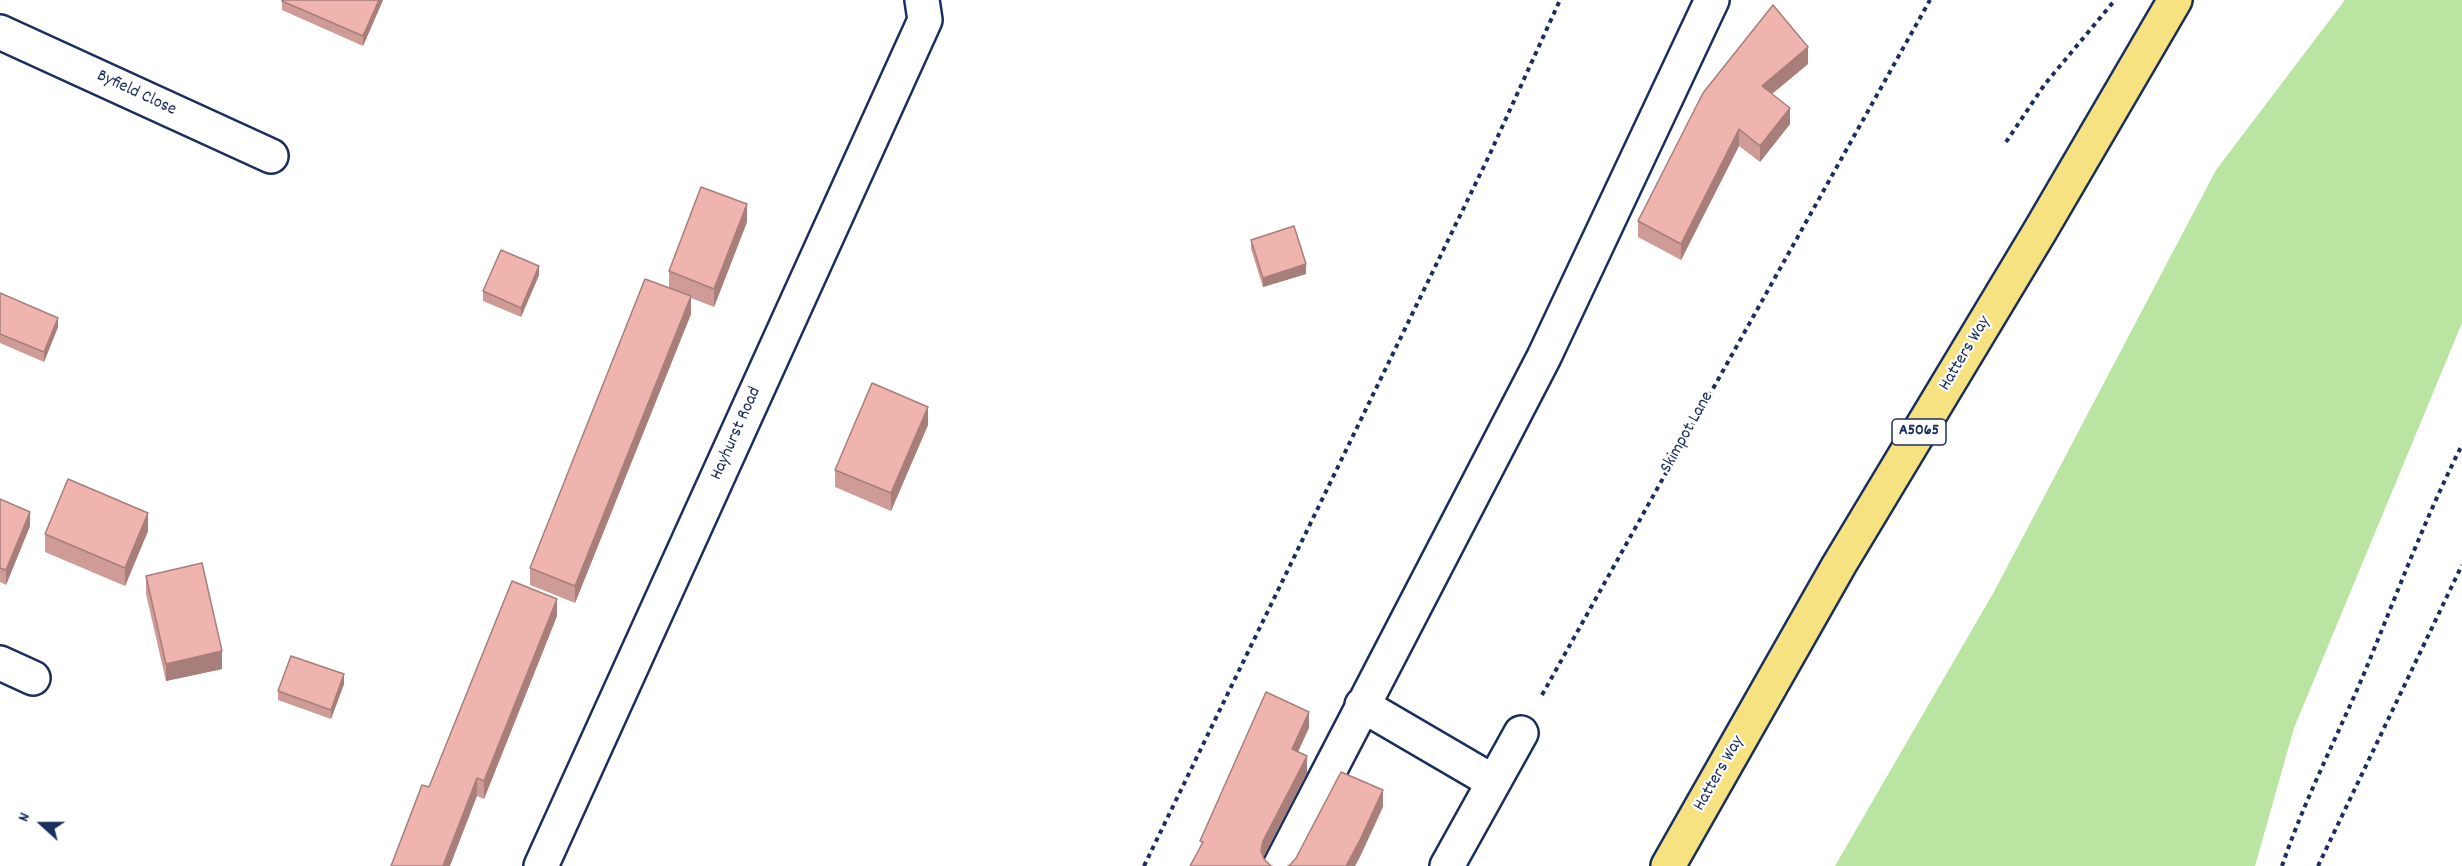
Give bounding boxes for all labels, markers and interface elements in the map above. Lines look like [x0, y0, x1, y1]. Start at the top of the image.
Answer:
street label: Byfield Close [93, 66, 179, 122]
street label: Hatters Way [1935, 313, 1997, 395]
street label: Hayhurst Road [707, 384, 767, 484]
street label: Skimpot Lane [1657, 388, 1719, 478]
road number: A5065 [1892, 419, 1946, 445]
street label: Hatters Way [1690, 733, 1750, 815]
north arrow [12, 794, 72, 854]
text: N [13, 810, 37, 825]

